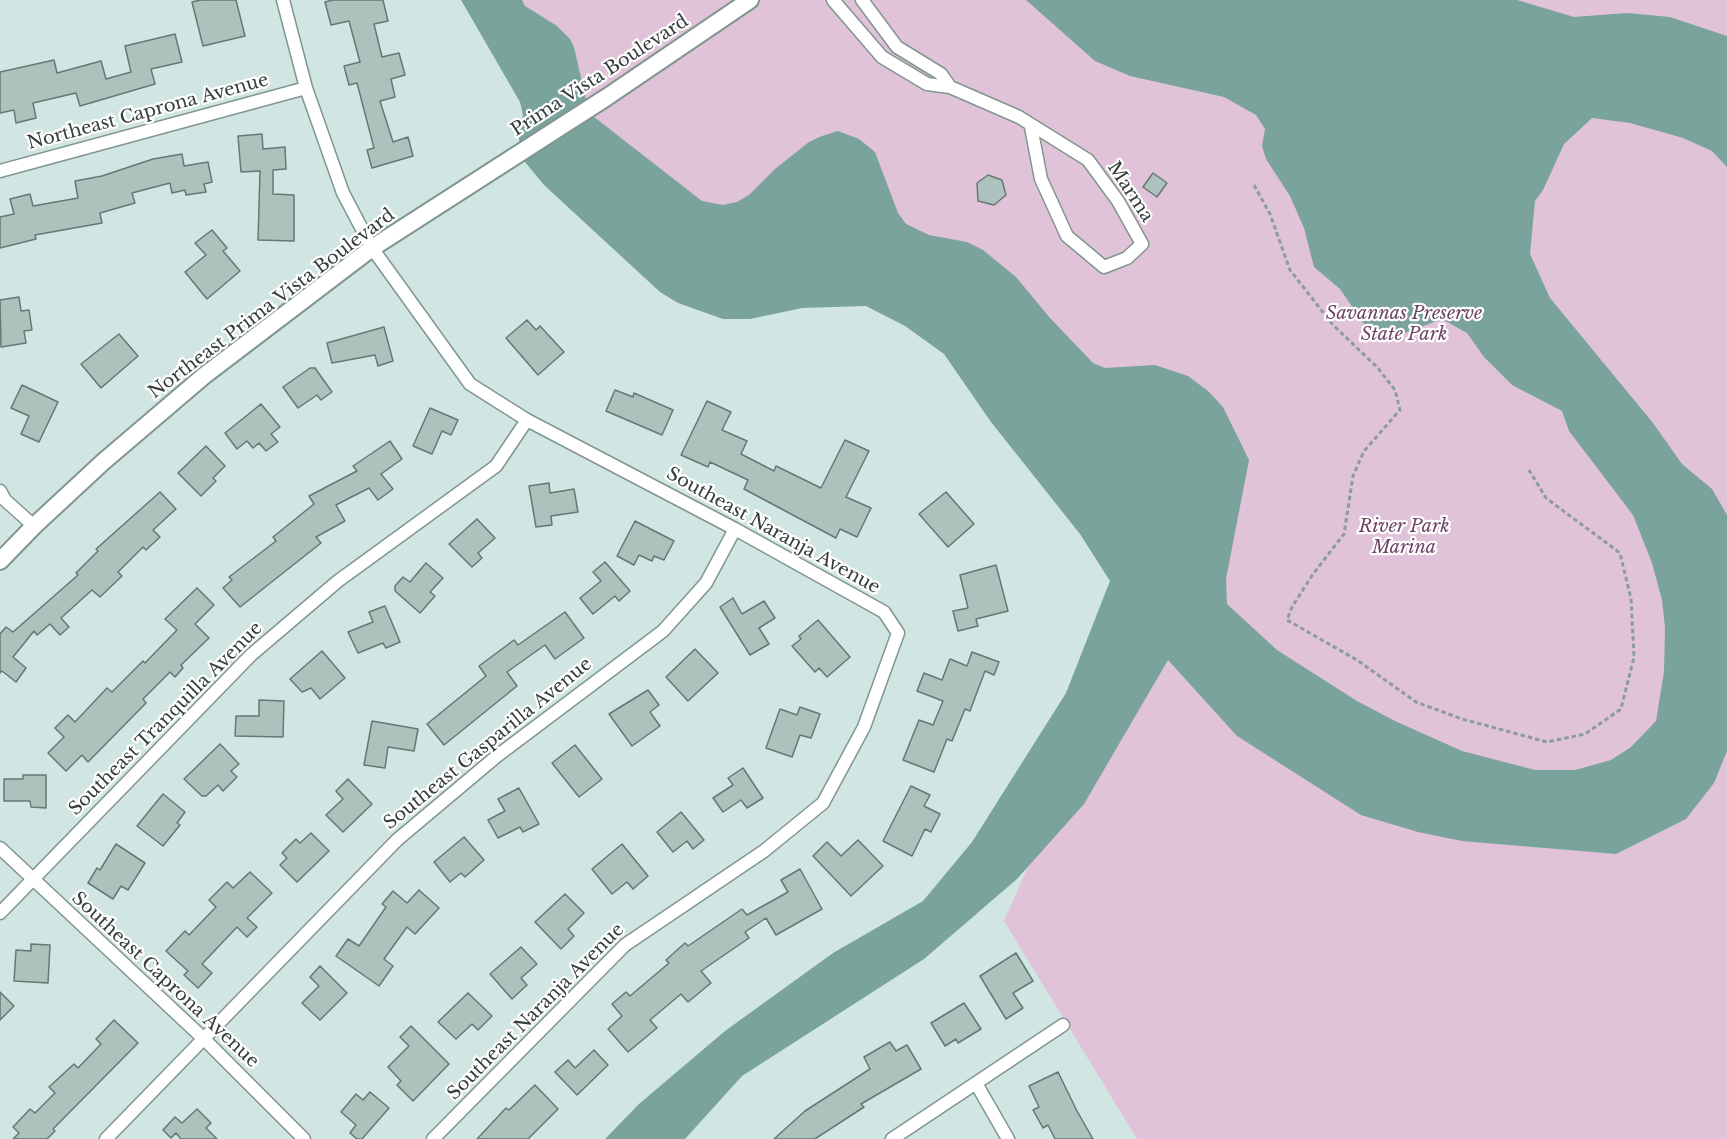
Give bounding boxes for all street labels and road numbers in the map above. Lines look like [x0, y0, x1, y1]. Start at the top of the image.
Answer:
street label: Prima Vista Boulevard [507, 11, 693, 141]
street label: Northeast Caprona Avenue [25, 69, 271, 155]
street label: Marma [1103, 158, 1157, 226]
street label: Northeast Prima Vista Boulevard [145, 204, 399, 404]
street label: Southeast Naranja Avenue [662, 463, 884, 599]
street label: Southeast Tranquilla Avenue [65, 618, 267, 820]
street label: Southeast Gasparilla Avenue [380, 653, 596, 835]
street label: Southeast Caprona Avenue [67, 888, 263, 1072]
street label: Southeast Naranja Avenue [443, 919, 629, 1105]

